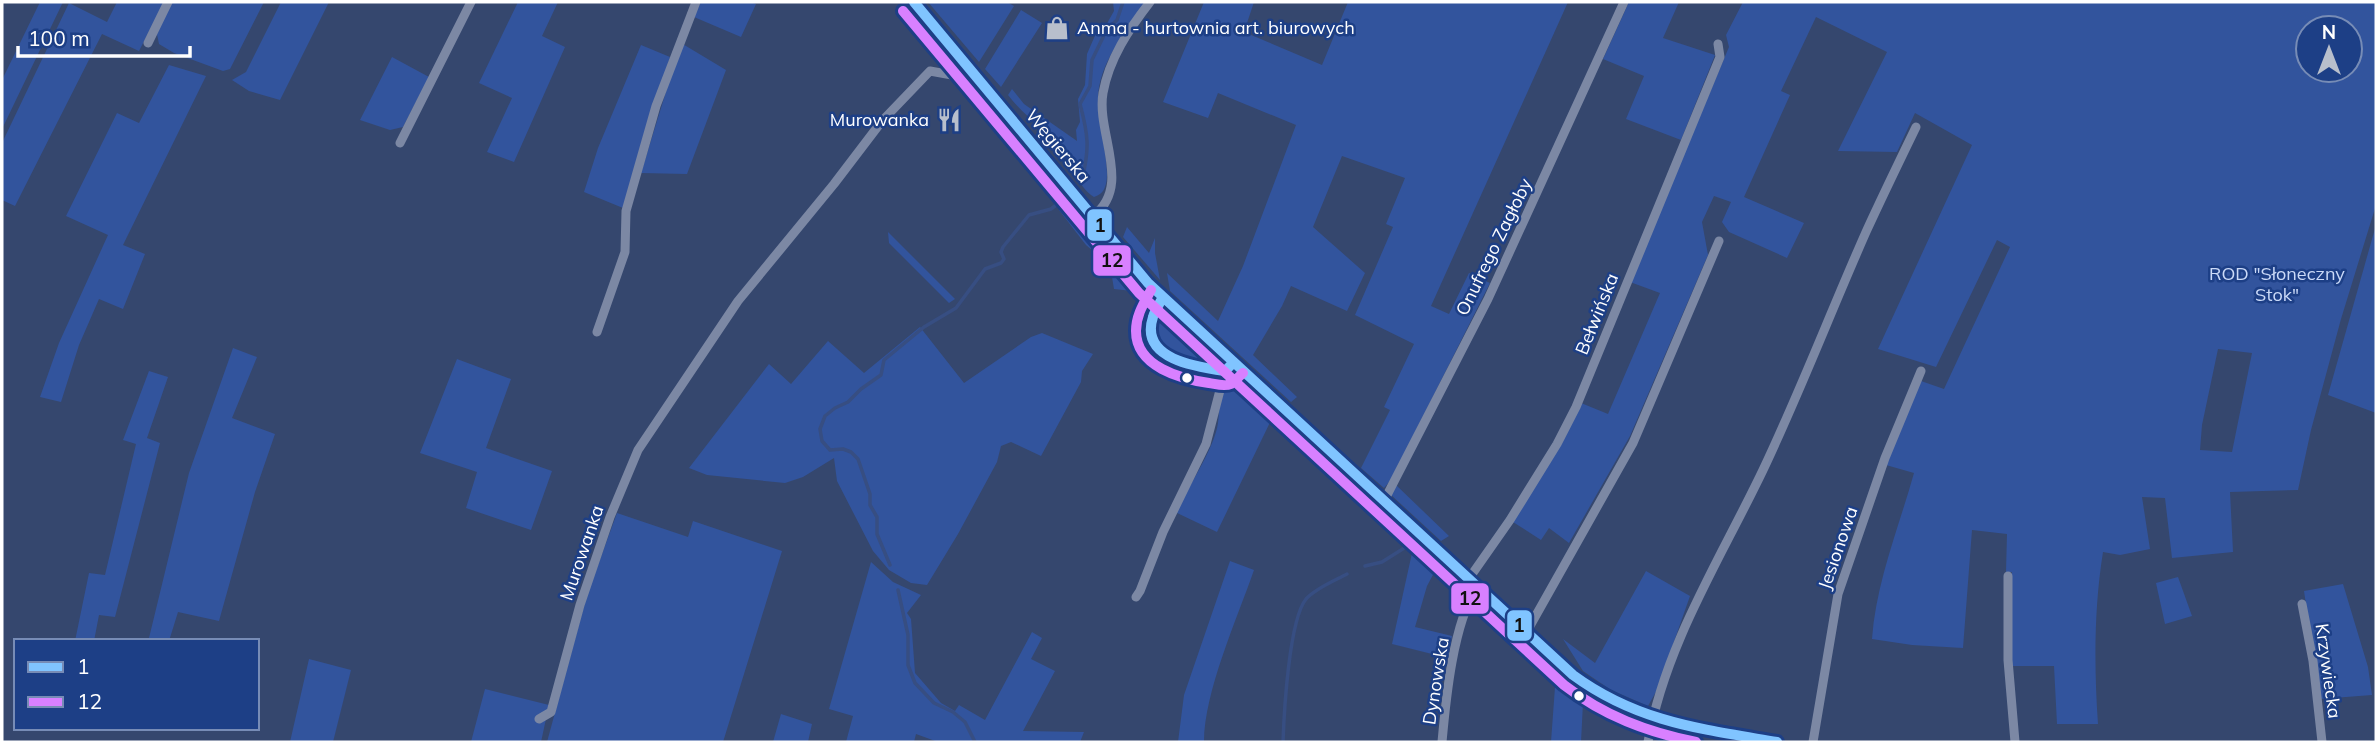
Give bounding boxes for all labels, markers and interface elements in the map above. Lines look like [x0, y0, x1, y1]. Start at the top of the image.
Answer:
scale bar [18, 14, 189, 58]
shop icon: Anma - hurtownia art. biurowych [1043, 14, 1071, 42]
north arrow [2294, 14, 2364, 84]
place label: Anma - hurtownia art. biurowych [1077, 16, 1355, 39]
text: N [2322, 20, 2336, 44]
text: 100 m [28, 25, 90, 51]
street label: Węgierska [1021, 104, 1096, 187]
restaurant icon: Murowanka [935, 106, 963, 134]
place label: Murowanka [830, 108, 929, 131]
street label: Onufrego Zagłoby [1450, 174, 1537, 319]
line badge: 1 [1086, 208, 1113, 242]
text: 1 [1094, 213, 1106, 237]
line badge: 12 [1092, 244, 1132, 277]
text: 12 [1101, 248, 1123, 272]
park label: ROD "Słoneczny Stok" [2209, 262, 2345, 306]
street label: Bełwińska [1570, 270, 1623, 358]
unlabelled marker [1180, 371, 1194, 385]
street label: Murowanka [555, 502, 609, 603]
street label: Jesionowa [1813, 503, 1862, 592]
line badge: 12 [1450, 582, 1490, 615]
text: 12 [1459, 586, 1481, 610]
line badge: 1 [1506, 609, 1533, 642]
text: 1 [1513, 613, 1525, 637]
street label: Krzywiecka [2310, 622, 2347, 720]
street label: Dynowska [1417, 636, 1454, 726]
legend [14, 639, 259, 730]
text: 1 [77, 653, 90, 679]
text: 12 [77, 688, 102, 714]
unlabelled marker [1572, 689, 1586, 703]

